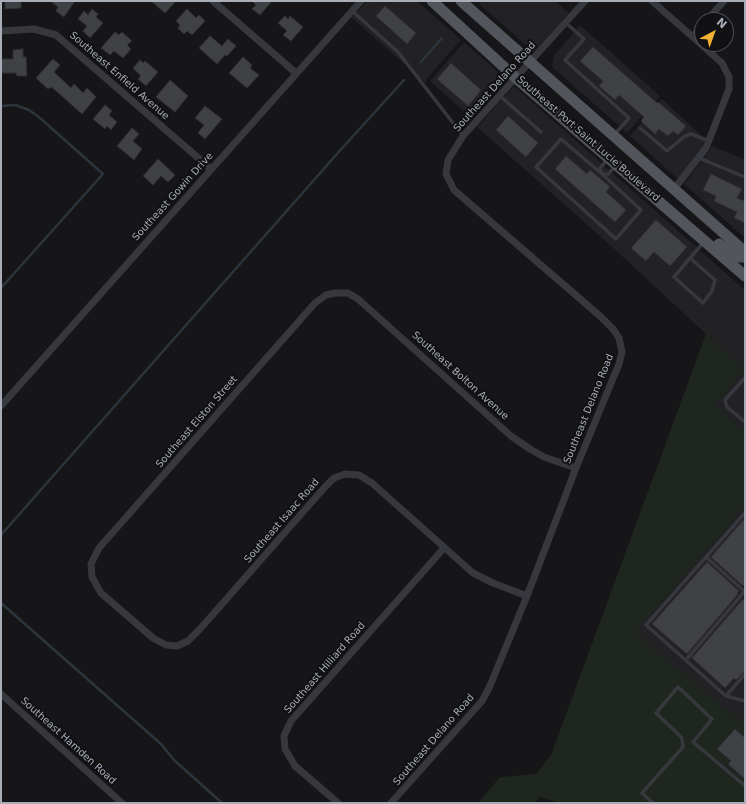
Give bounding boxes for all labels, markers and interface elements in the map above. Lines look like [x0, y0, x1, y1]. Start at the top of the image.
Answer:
north arrow [694, 12, 734, 52]
text: N [714, 15, 729, 31]
street label: Southeast Enfield Avenue [67, 29, 171, 123]
street label: Southeast Delano Road [451, 39, 539, 135]
street label: Southeast Port Saint Lucie Boulevard [514, 74, 662, 204]
street label: Southeast Gowin Drive [130, 150, 216, 244]
street label: Southeast Bolton Avenue [409, 329, 511, 423]
street label: Southeast Delano Road [561, 352, 617, 466]
street label: Southeast Elston Street [154, 374, 240, 470]
street label: Southeast Isaac Road [242, 476, 322, 566]
street label: Southeast Hilliard Road [282, 620, 368, 716]
street label: Southeast Delano Road [391, 692, 477, 788]
street label: Southeast Hamden Road [18, 695, 118, 787]

